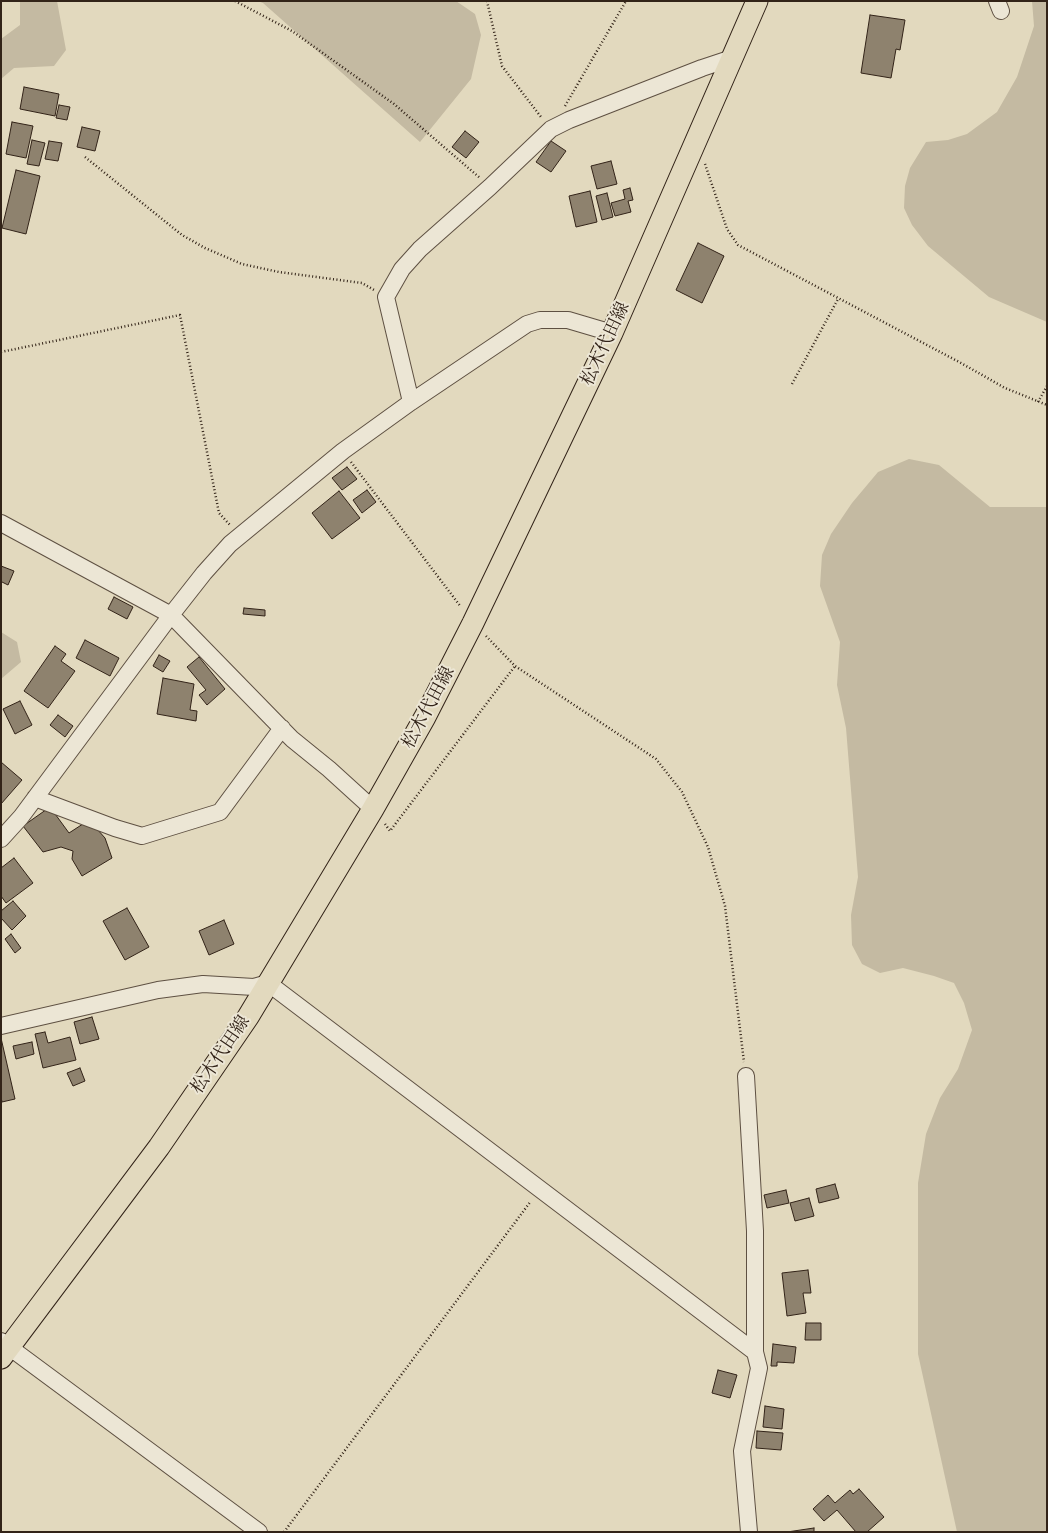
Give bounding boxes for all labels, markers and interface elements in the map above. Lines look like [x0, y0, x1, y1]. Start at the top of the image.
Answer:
street label: 松木代田線 [577, 299, 635, 389]
street label: 松木代田線 [398, 663, 460, 753]
street label: 松木代田線 [187, 1012, 255, 1098]

